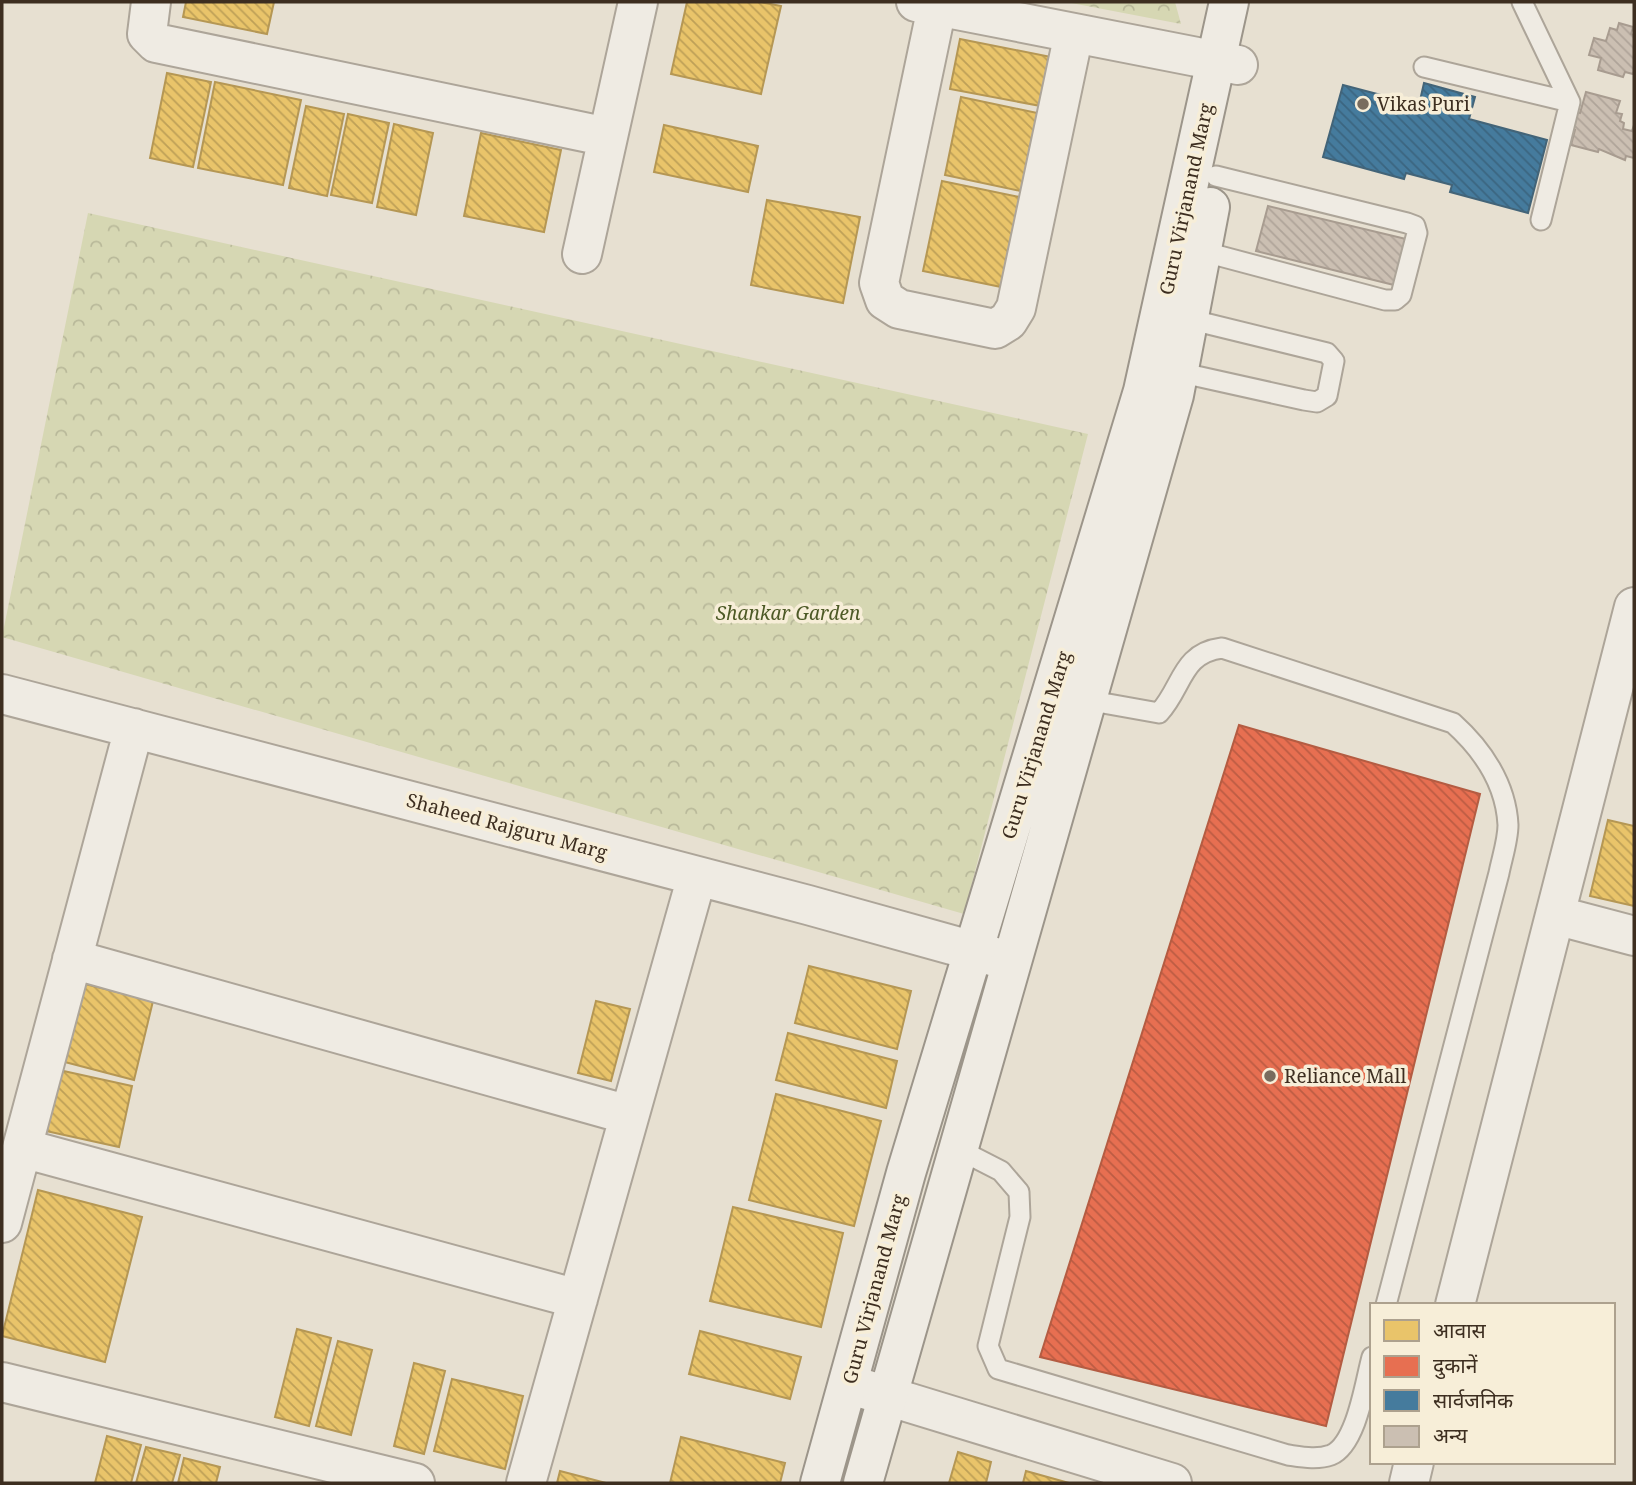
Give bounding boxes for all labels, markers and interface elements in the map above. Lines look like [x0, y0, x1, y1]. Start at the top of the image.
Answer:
place label: Vikas Puri [1377, 91, 1470, 117]
marker: Vikas Puri [1355, 96, 1371, 112]
street label: Guru Virjanand Marg [1153, 101, 1219, 297]
park label: Shankar Garden [716, 600, 861, 626]
street label: Guru Virjanand Marg [995, 648, 1077, 842]
street label: Shaheed Rajguru Marg [404, 787, 610, 865]
place label: Reliance Mall [1284, 1063, 1406, 1089]
marker: Reliance Mall [1262, 1068, 1278, 1084]
street label: Guru Virjanand Marg [836, 1191, 912, 1387]
legend [1370, 1303, 1615, 1464]
text: आवास [1433, 1316, 1487, 1344]
text: दुकानें [1433, 1351, 1478, 1380]
text: सार्वजनिक [1433, 1386, 1514, 1414]
text: अन्य [1433, 1421, 1468, 1449]

